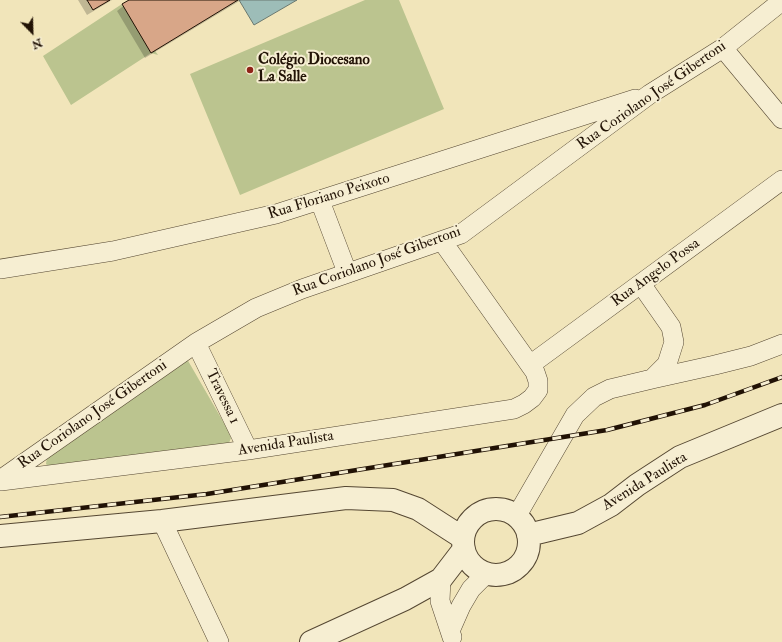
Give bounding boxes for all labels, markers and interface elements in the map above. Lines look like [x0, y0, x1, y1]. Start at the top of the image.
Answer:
north arrow [12, 12, 52, 52]
text: N [30, 36, 44, 51]
street label: Rua Coriolano José Gibertoni [574, 38, 730, 154]
place label: Colégio Diocesano La Salle [258, 52, 370, 87]
marker: Colégio Diocesano La Salle [245, 65, 255, 75]
street label: Rua Floriano Peixoto [266, 170, 392, 224]
street label: Rua Coriolano José Gibertoni [290, 223, 464, 301]
street label: Rua Angelo Possa [608, 235, 704, 311]
street label: Rua Coriolano José Gibertoni [15, 357, 171, 473]
street label: Travessa 1 [201, 367, 243, 427]
street label: Avenida Paulista [237, 428, 335, 460]
street label: Avenida Paulista [599, 449, 691, 515]

